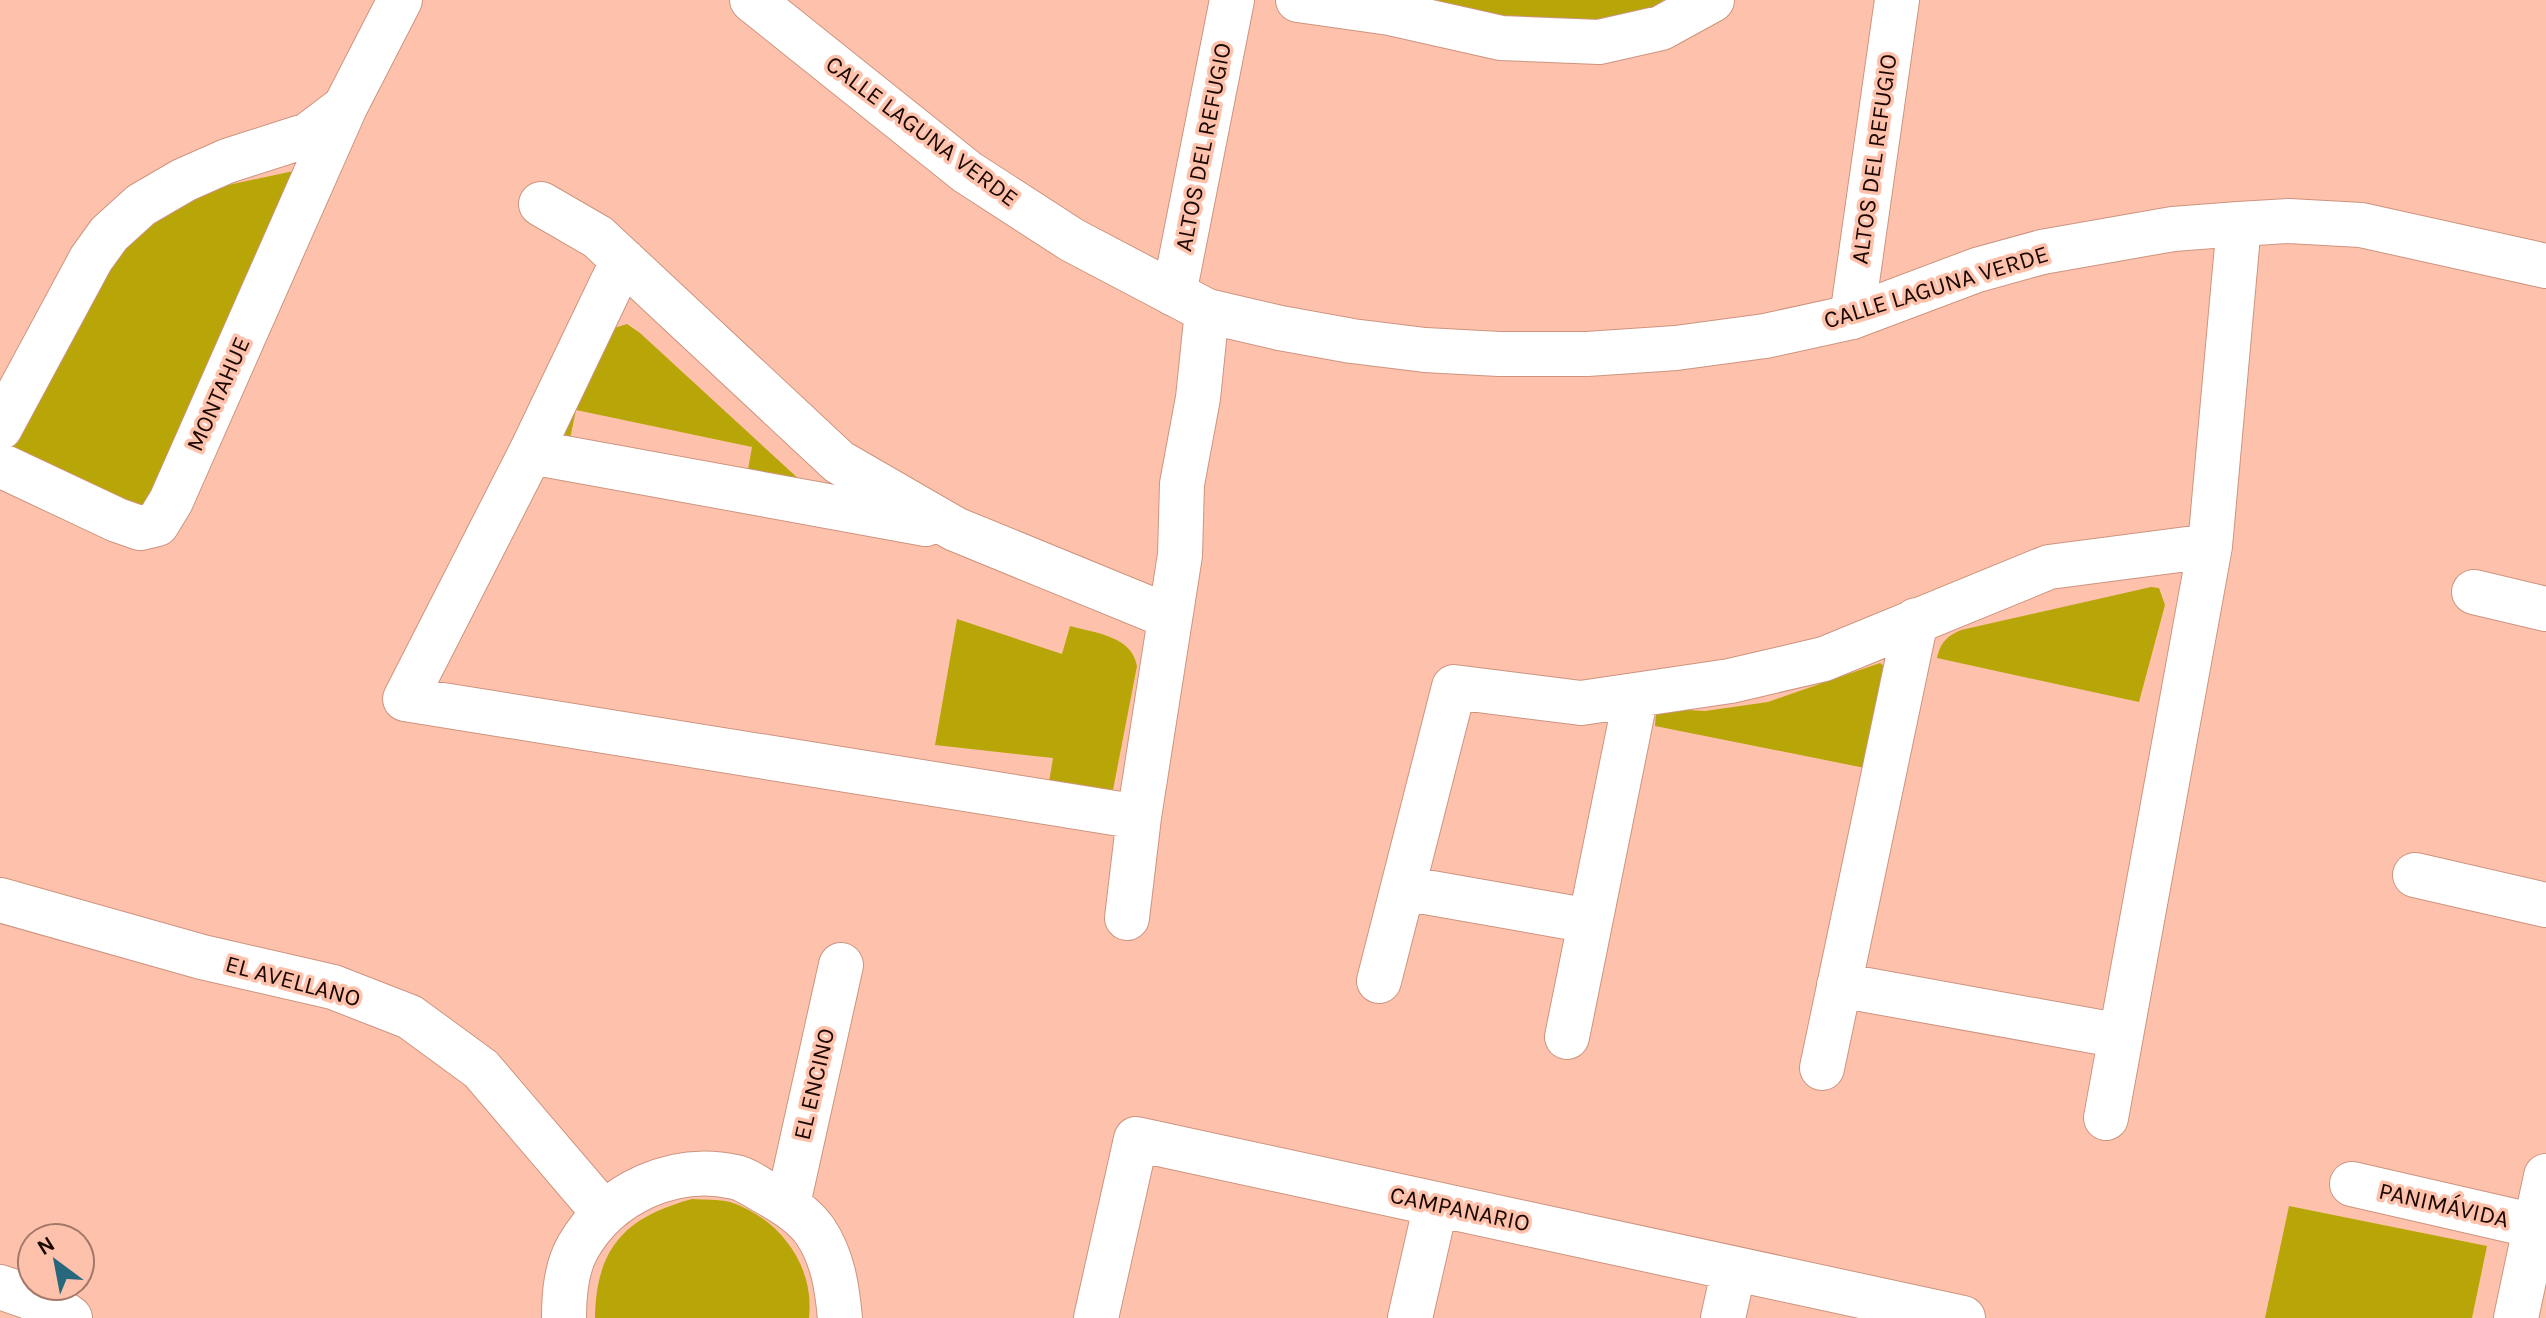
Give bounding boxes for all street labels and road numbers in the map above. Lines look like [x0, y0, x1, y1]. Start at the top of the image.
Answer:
street label: ALTOS DEL REFUGIO [1169, 40, 1237, 254]
street label: CALLE LAGUNA VERDE [820, 50, 1024, 212]
street label: ALTOS DEL REFUGIO [1845, 52, 1903, 266]
street label: CALLE LAGUNA VERDE [1820, 240, 2052, 334]
street label: MONTAHUE [180, 332, 256, 456]
street label: EL AVELLANO [222, 950, 364, 1012]
street label: EL ENCINO [788, 1025, 840, 1143]
street label: PANIMÁVIDA [2376, 1175, 2512, 1234]
street label: CAMPANARIO [1388, 1181, 1532, 1237]

